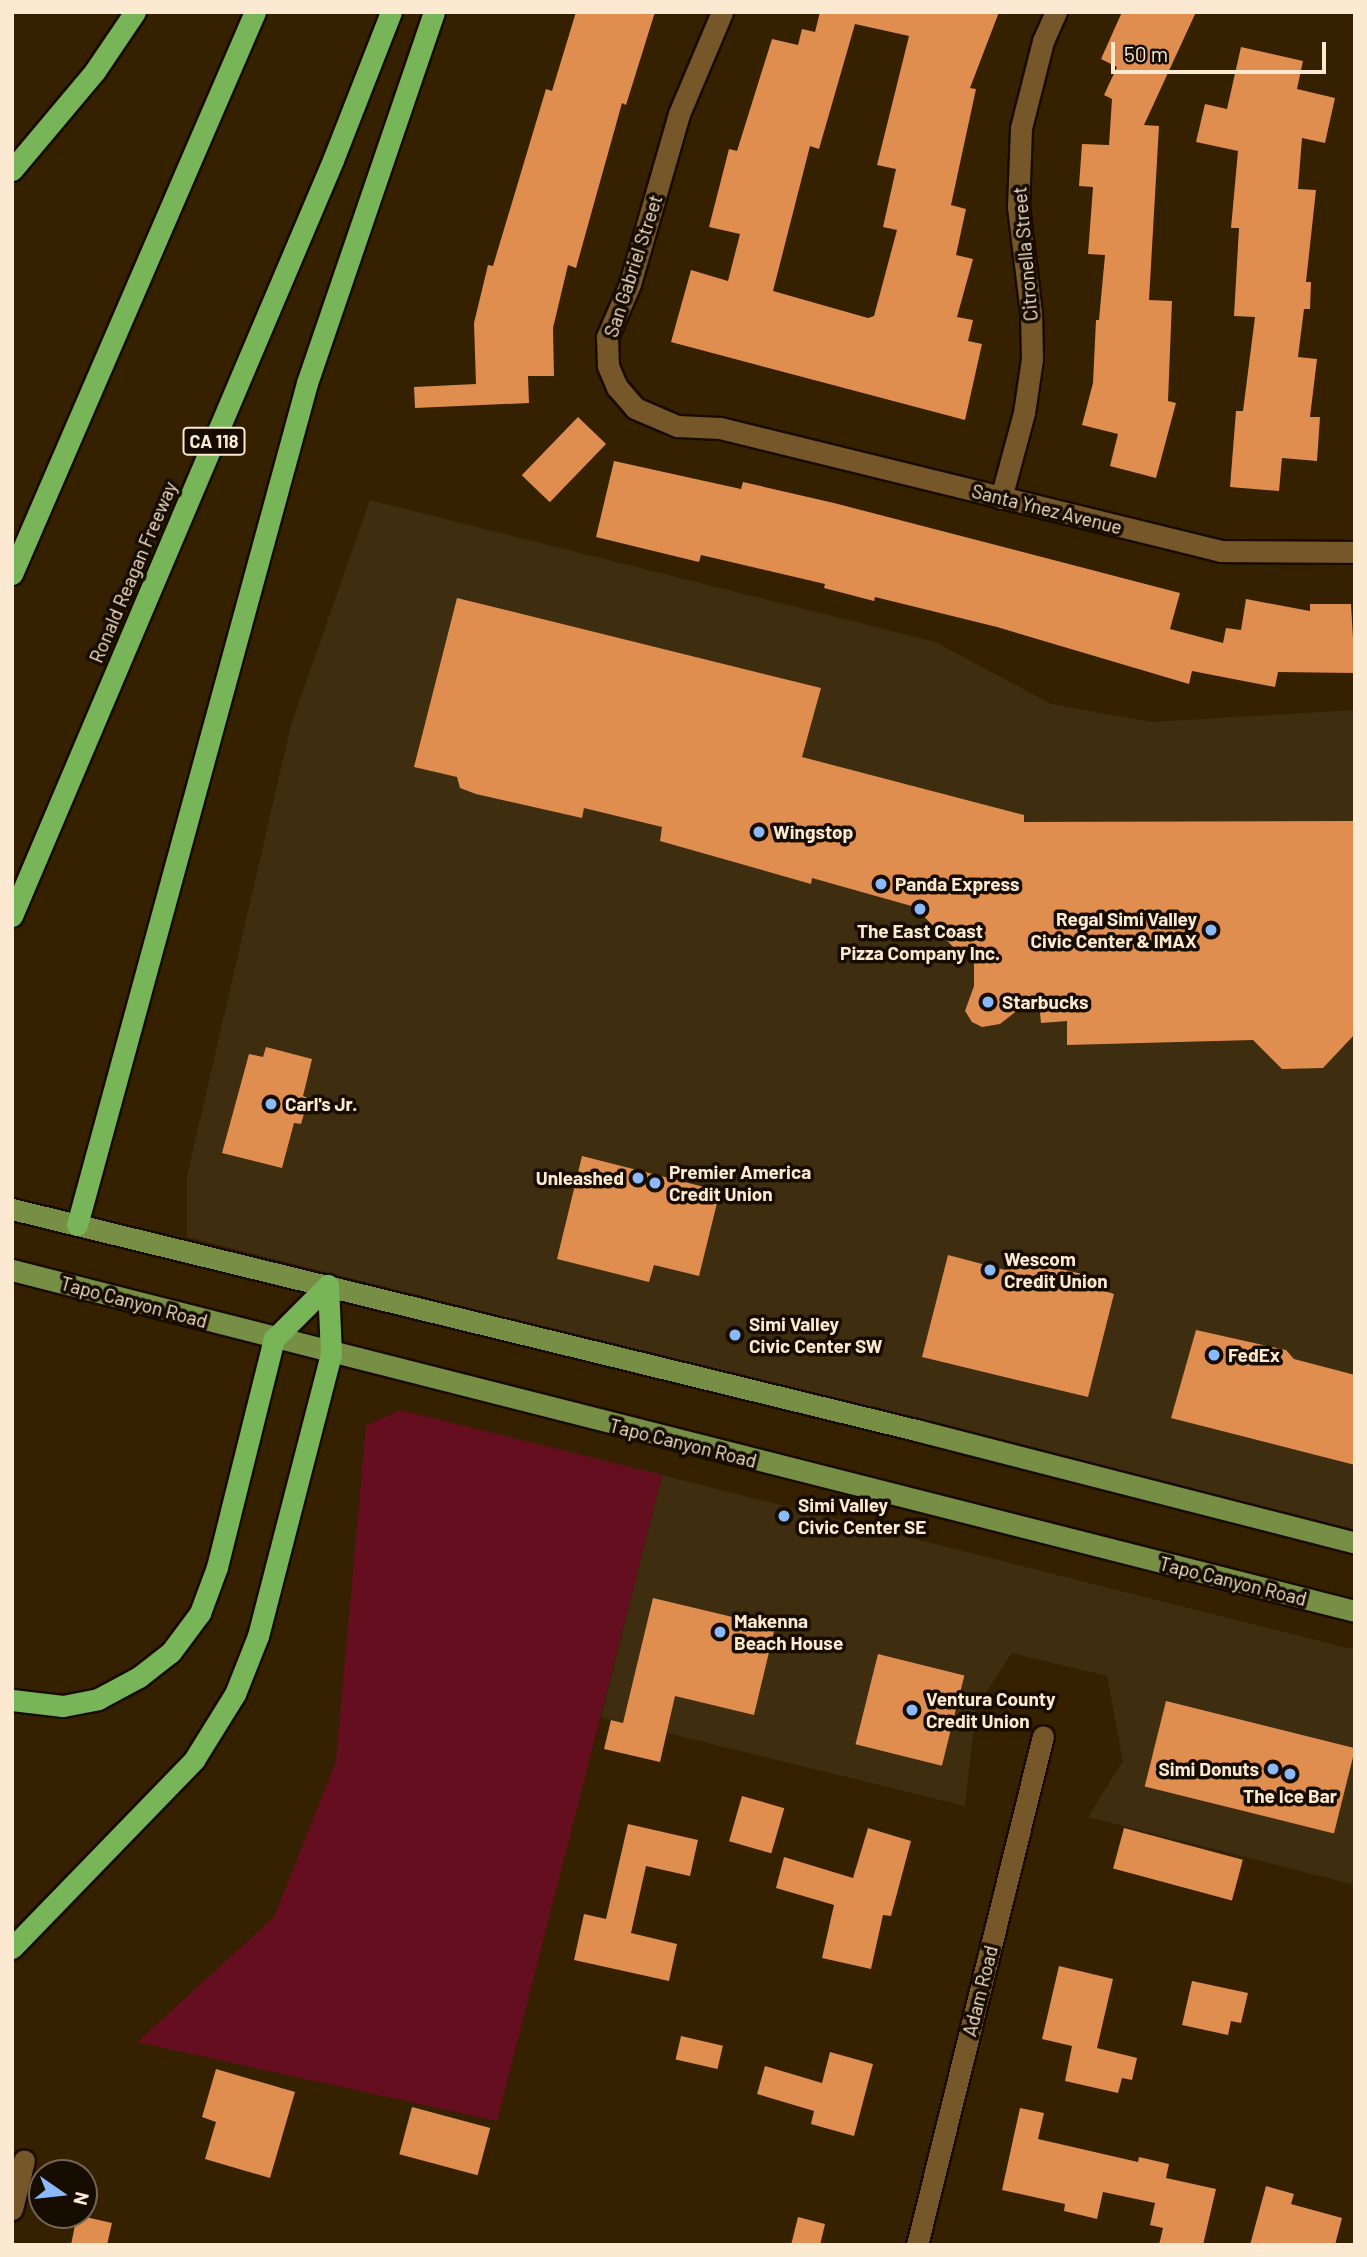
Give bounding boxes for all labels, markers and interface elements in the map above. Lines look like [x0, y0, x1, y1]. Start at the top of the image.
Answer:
scale bar [1115, 28, 1330, 72]
text: 50 m [1124, 41, 1168, 66]
street label: Citronella Street [1008, 186, 1042, 322]
street label: San Gabriel Street [599, 192, 667, 340]
road number: CA 118 [182, 426, 246, 456]
street label: Ronald Reagan Freeway [84, 478, 182, 666]
street label: Santa Ynez Avenue [969, 479, 1125, 539]
place label: Wingstop [773, 821, 853, 843]
marker: Wingstop [751, 824, 767, 840]
place label: Panda Express [895, 873, 1019, 895]
marker: Panda Express [873, 876, 889, 892]
marker: The East Coast Pizza Company Inc. [912, 901, 928, 917]
place label: Regal Simi Valley Civic Center & IMAX [1031, 908, 1197, 952]
place label: The East Coast Pizza Company Inc. [840, 920, 1000, 964]
marker: Regal Simi Valley Civic Center & IMAX [1203, 922, 1219, 938]
place label: Starbucks [1002, 991, 1089, 1013]
marker: Starbucks [980, 994, 996, 1010]
place label: Carl's Jr. [285, 1093, 357, 1115]
marker: Carl's Jr. [263, 1096, 279, 1112]
place label: Premier America Credit Union [669, 1161, 811, 1205]
place label: Unleashed [536, 1167, 624, 1189]
marker: Unleashed [630, 1170, 646, 1186]
marker: Premier America Credit Union [647, 1175, 663, 1191]
place label: Wescom Credit Union [1004, 1248, 1108, 1292]
marker: Wescom Credit Union [982, 1262, 998, 1278]
street label: Tapo Canyon Road [58, 1271, 210, 1333]
place label: Simi Valley Civic Center SW [749, 1313, 883, 1357]
marker: Simi Valley Civic Center SW [727, 1327, 743, 1343]
place label: FedEx [1228, 1344, 1280, 1366]
marker: FedEx [1206, 1347, 1222, 1363]
street label: Tapo Canyon Road [607, 1414, 759, 1472]
place label: Simi Valley Civic Center SE [798, 1494, 926, 1538]
marker: Simi Valley Civic Center SE [776, 1508, 792, 1524]
street label: Tapo Canyon Road [1157, 1552, 1309, 1610]
place label: Makenna Beach House [734, 1610, 843, 1654]
marker: Makenna Beach House [712, 1624, 728, 1640]
place label: Ventura County Credit Union [926, 1688, 1056, 1732]
marker: Ventura County Credit Union [904, 1702, 920, 1718]
place label: Simi Donuts [1159, 1758, 1259, 1780]
marker: Simi Donuts [1265, 1761, 1281, 1777]
marker: The Ice Bar [1282, 1766, 1298, 1782]
place label: The Ice Bar [1243, 1785, 1337, 1807]
street label: Adam Road [958, 1943, 1002, 2039]
north arrow [28, 2159, 98, 2229]
text: N [69, 2190, 95, 2208]

